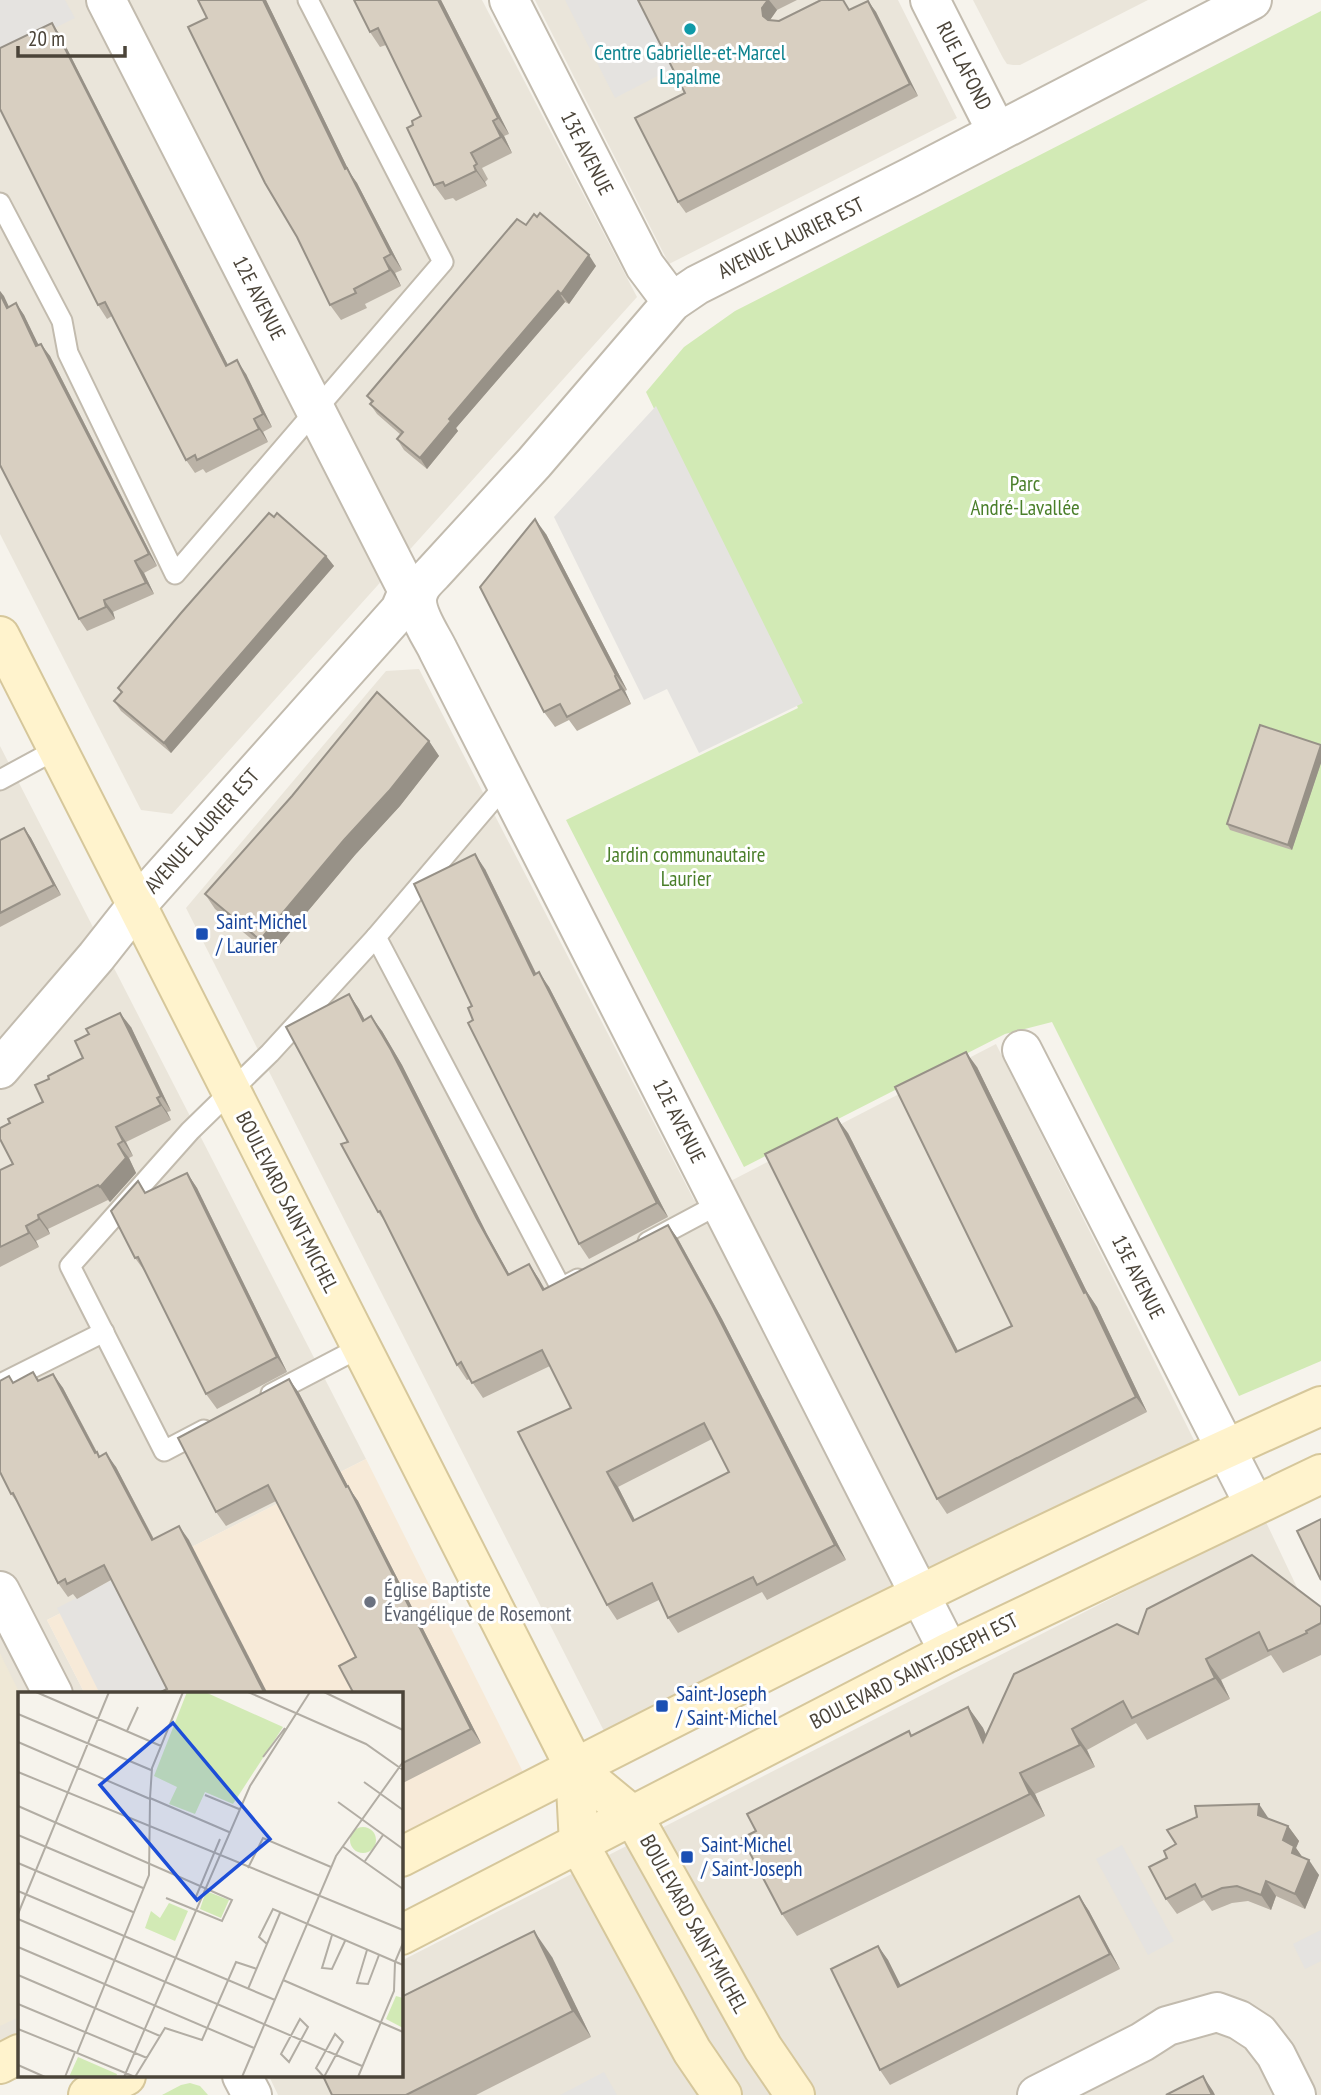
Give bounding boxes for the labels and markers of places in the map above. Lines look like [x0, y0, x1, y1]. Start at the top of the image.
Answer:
marker: Centre Gabrielle-et-Marcel Lapalme [682, 21, 698, 37]
place label: Centre Gabrielle-et-Marcel Lapalme [594, 39, 786, 90]
place label: Saint-Michel / Laurier [215, 908, 307, 959]
marker: Saint-Michel / Laurier [194, 926, 210, 942]
place label: Église Baptiste Évangélique de Rosemont [384, 1576, 572, 1627]
marker: Église Baptiste Évangélique de Rosemont [362, 1594, 378, 1610]
place label: Saint-Joseph / Saint-Michel [675, 1680, 778, 1731]
marker: Saint-Joseph / Saint-Michel [654, 1698, 670, 1714]
place label: Saint-Michel / Saint-Joseph [700, 1831, 803, 1882]
marker: Saint-Michel / Saint-Joseph [679, 1849, 695, 1865]

